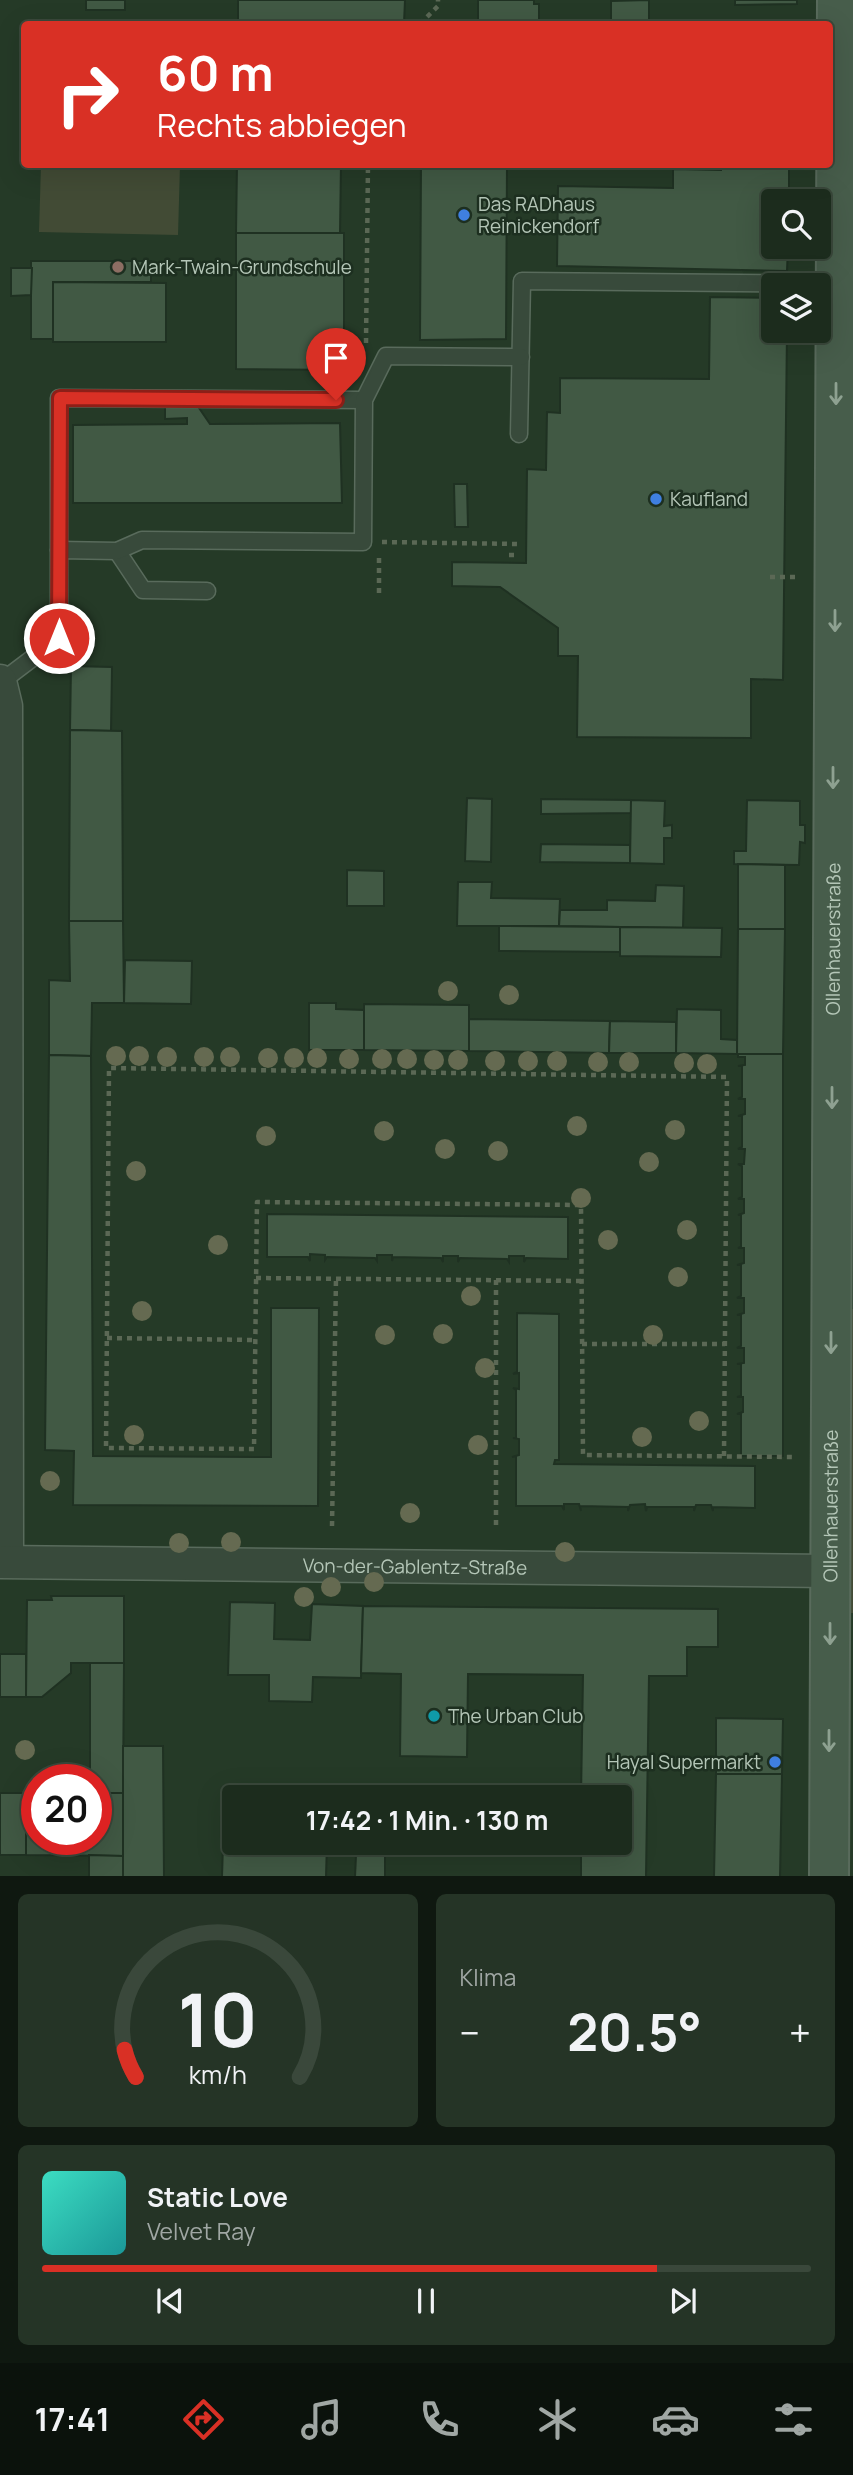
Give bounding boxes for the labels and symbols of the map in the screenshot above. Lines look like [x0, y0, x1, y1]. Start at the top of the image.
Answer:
place label: Das RADhaus Reinickendorf [478, 191, 599, 239]
marker: Das RADhaus Reinickendorf [456, 207, 472, 223]
place label: Mark-Twain-Grundschule [132, 254, 352, 280]
marker: Mark-Twain-Grundschule [110, 259, 126, 275]
pin [306, 328, 366, 400]
one-way arrow [829, 382, 843, 405]
place label: Kaufland [670, 486, 748, 512]
marker: Kaufland [648, 491, 664, 507]
position arrow [22, 601, 96, 675]
one-way arrow [828, 610, 841, 633]
one-way arrow [827, 766, 840, 789]
street label: Ollenhauerstraße [820, 863, 846, 1015]
one-way arrow [825, 1086, 839, 1109]
one-way arrow [824, 1331, 838, 1354]
street label: Ollenhauerstraße [817, 1430, 844, 1582]
street label: Von-der-Gablentz-Straße [303, 1552, 527, 1581]
one-way arrow [823, 1623, 836, 1646]
place label: The Urban Club [448, 1703, 583, 1729]
marker: The Urban Club [426, 1708, 442, 1724]
one-way arrow [822, 1729, 836, 1752]
place label: Hayal Supermarkt [607, 1749, 761, 1775]
marker: Hayal Supermarkt [767, 1754, 783, 1770]
speed limit sign: 20 [21, 1764, 112, 1855]

